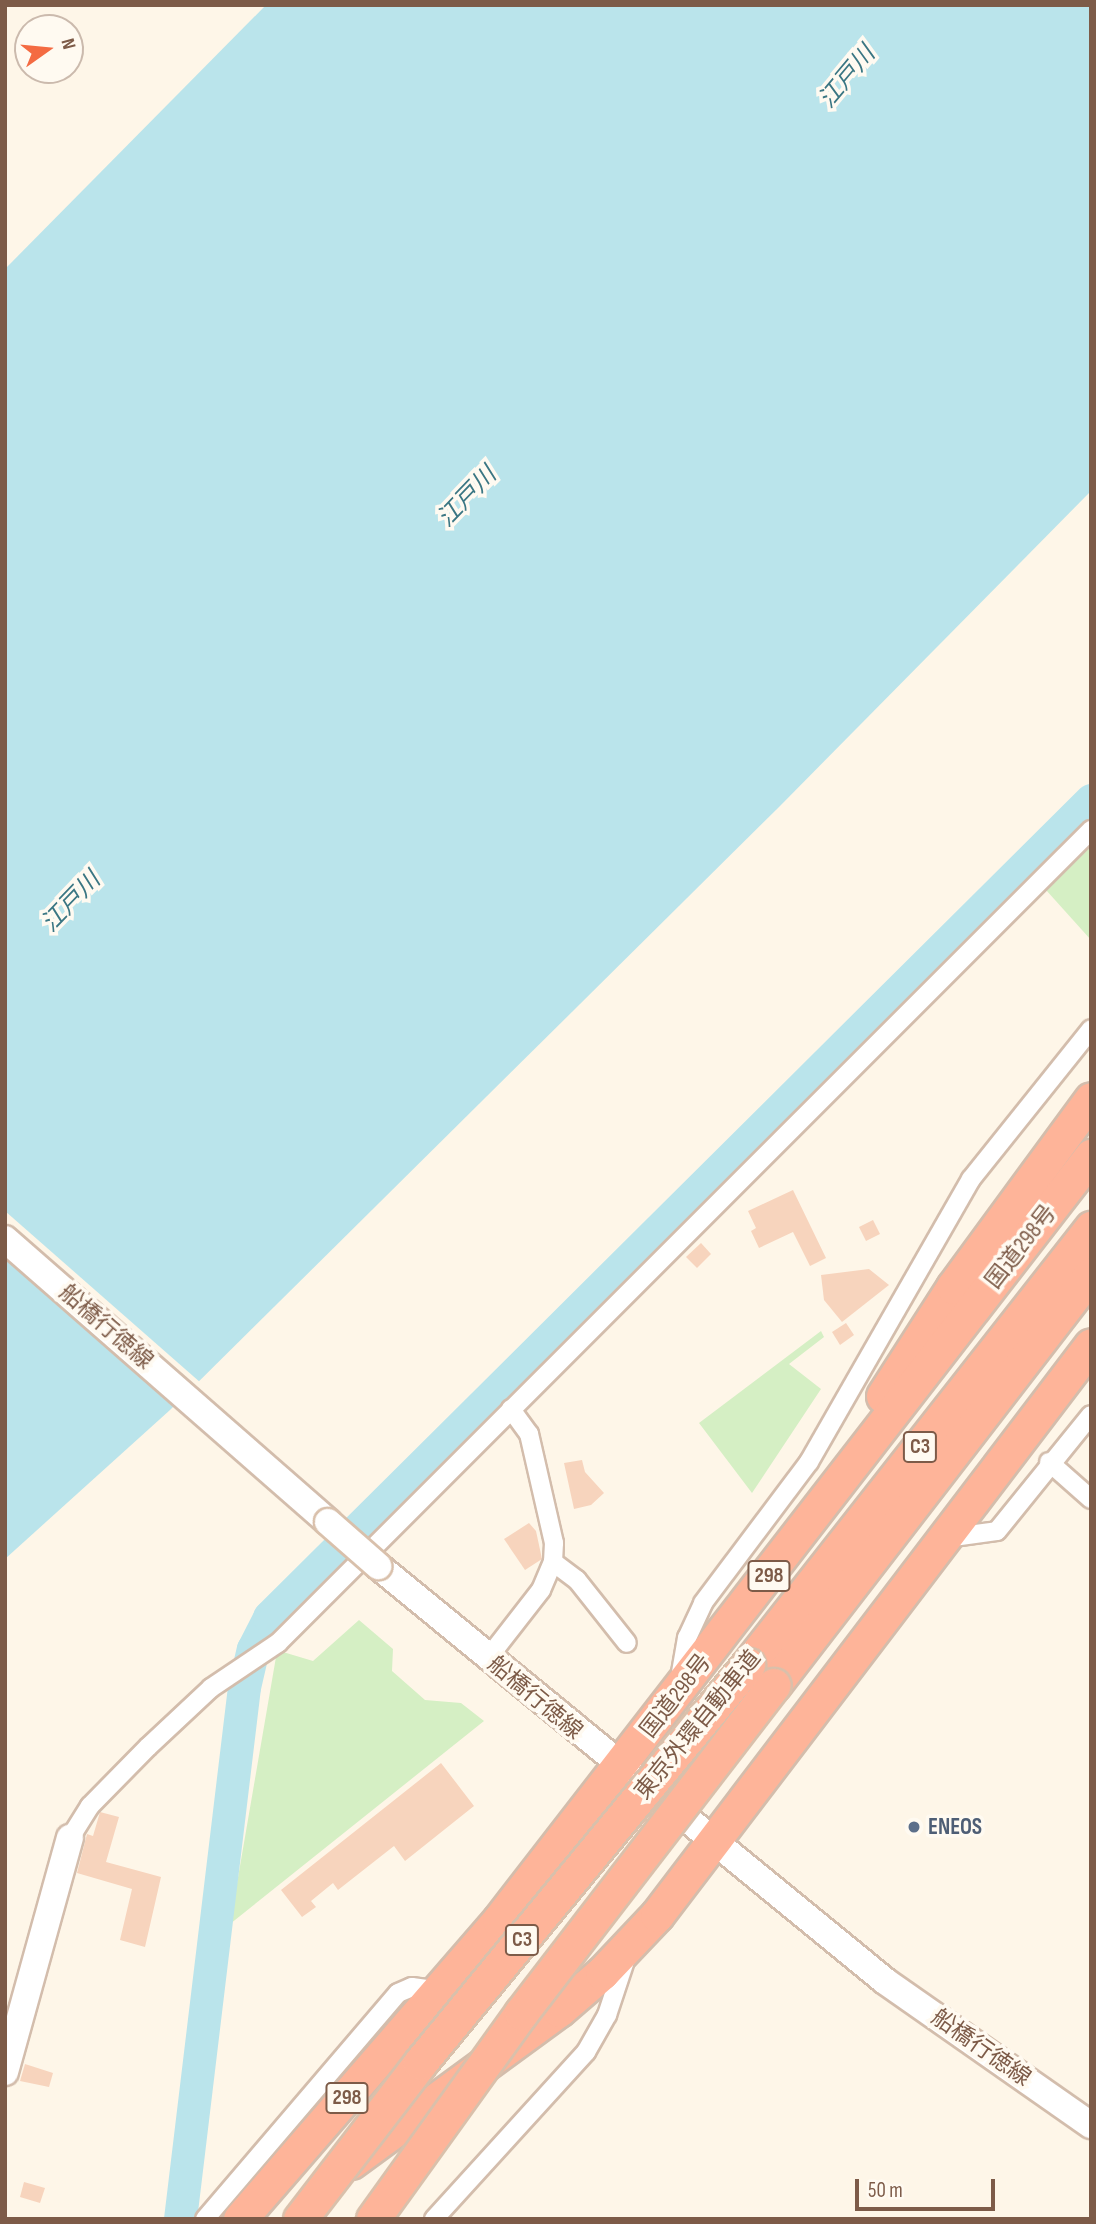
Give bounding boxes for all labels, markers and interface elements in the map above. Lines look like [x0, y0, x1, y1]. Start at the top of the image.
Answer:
north arrow [14, 14, 84, 84]
text: N [55, 36, 80, 52]
water label: 江戸川 [813, 40, 881, 114]
water label: 江戸川 [432, 461, 502, 533]
water label: 江戸川 [36, 866, 106, 938]
street label: 国道298号 [980, 1200, 1062, 1294]
street label: 船橋行徳線 [54, 1279, 158, 1375]
road number: C3 [902, 1430, 937, 1464]
road number: 298 [746, 1558, 792, 1594]
street label: 東京外環自動車道 [629, 1645, 767, 1805]
street label: 国道298号 [635, 1649, 717, 1743]
street label: 船橋行徳線 [482, 1650, 588, 1746]
place label: ENEOS [928, 1813, 982, 1841]
marker: ENEOS [906, 1819, 922, 1835]
road number: C3 [504, 1923, 540, 1958]
street label: 船橋行徳線 [926, 2004, 1036, 2092]
road number: 298 [324, 2080, 370, 2116]
scale bar [858, 2164, 998, 2208]
text: 50 m [868, 2178, 903, 2203]

